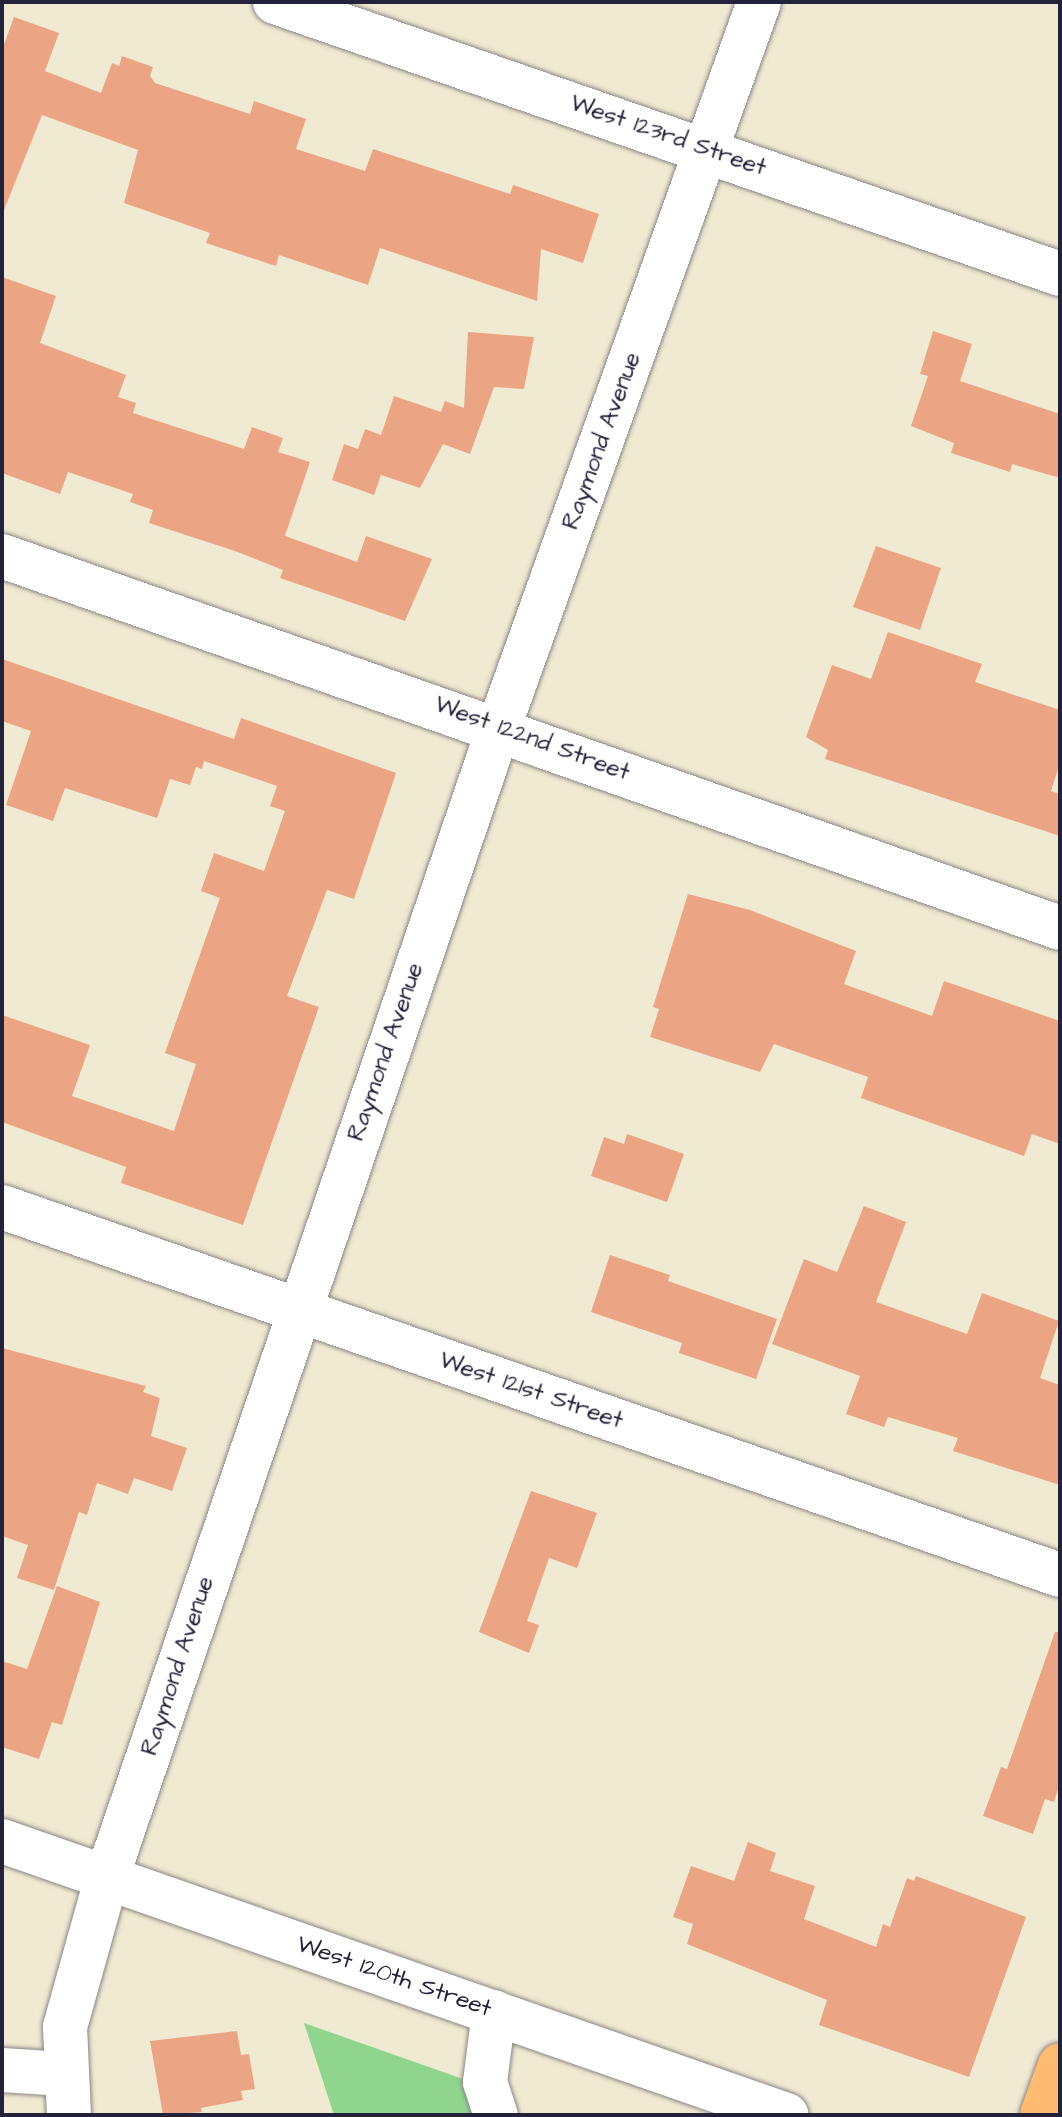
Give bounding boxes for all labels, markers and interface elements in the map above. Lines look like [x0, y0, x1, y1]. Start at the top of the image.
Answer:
street label: West 123rd Street [566, 89, 770, 183]
street label: Raymond Avenue [557, 348, 647, 534]
street label: West 122nd Street [431, 690, 633, 788]
street label: Raymond Avenue [342, 959, 430, 1145]
street label: West 121st Street [435, 1346, 627, 1436]
street label: Raymond Avenue [135, 1573, 221, 1759]
street label: West 120th Street [293, 1930, 495, 2024]

